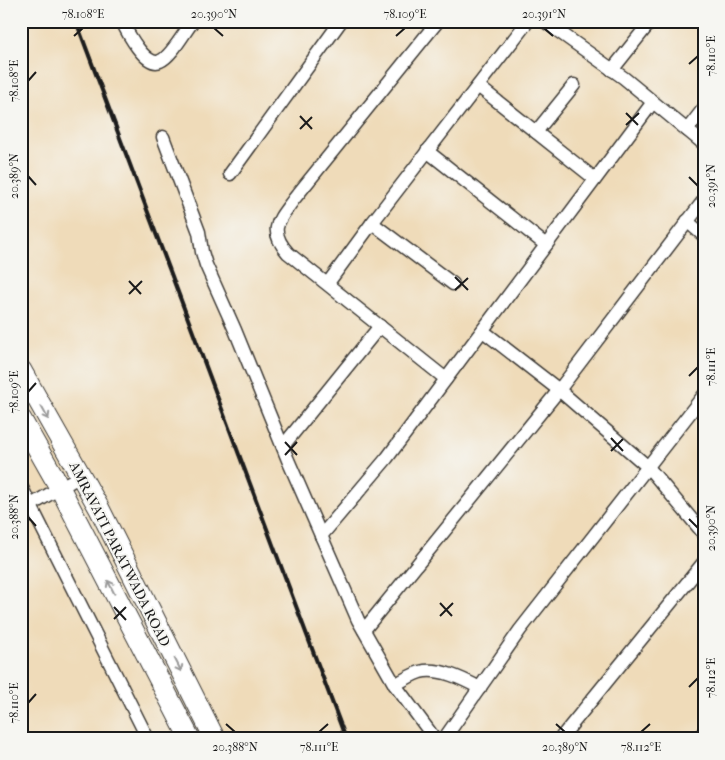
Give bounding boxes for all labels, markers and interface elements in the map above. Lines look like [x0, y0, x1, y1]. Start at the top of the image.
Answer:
text: 78.108°E [62, 7, 104, 21]
text: 20.390°N [191, 7, 237, 21]
text: 78.109°E [384, 7, 426, 21]
text: 20.391°N [522, 7, 566, 21]
text: 78.110°E [704, 36, 718, 76]
text: 78.108°E [7, 60, 21, 102]
text: 20.389°N [7, 153, 21, 199]
text: 20.391°N [704, 164, 718, 208]
text: 78.111°E [704, 348, 718, 386]
text: 78.109°E [7, 371, 21, 413]
one-way arrow [40, 405, 50, 420]
street label: AMRAVATI PARATWADA ROAD [65, 458, 174, 650]
text: 20.388°N [7, 494, 21, 540]
text: 20.390°N [704, 505, 718, 551]
one-way arrow [106, 579, 116, 594]
one-way arrow [173, 657, 183, 672]
text: 78.112°E [704, 658, 718, 698]
text: 78.110°E [7, 683, 21, 723]
text: 20.388°N [212, 740, 258, 754]
text: 78.111°E [300, 740, 338, 754]
text: 20.389°N [542, 740, 588, 754]
text: 78.112°E [621, 740, 661, 754]

